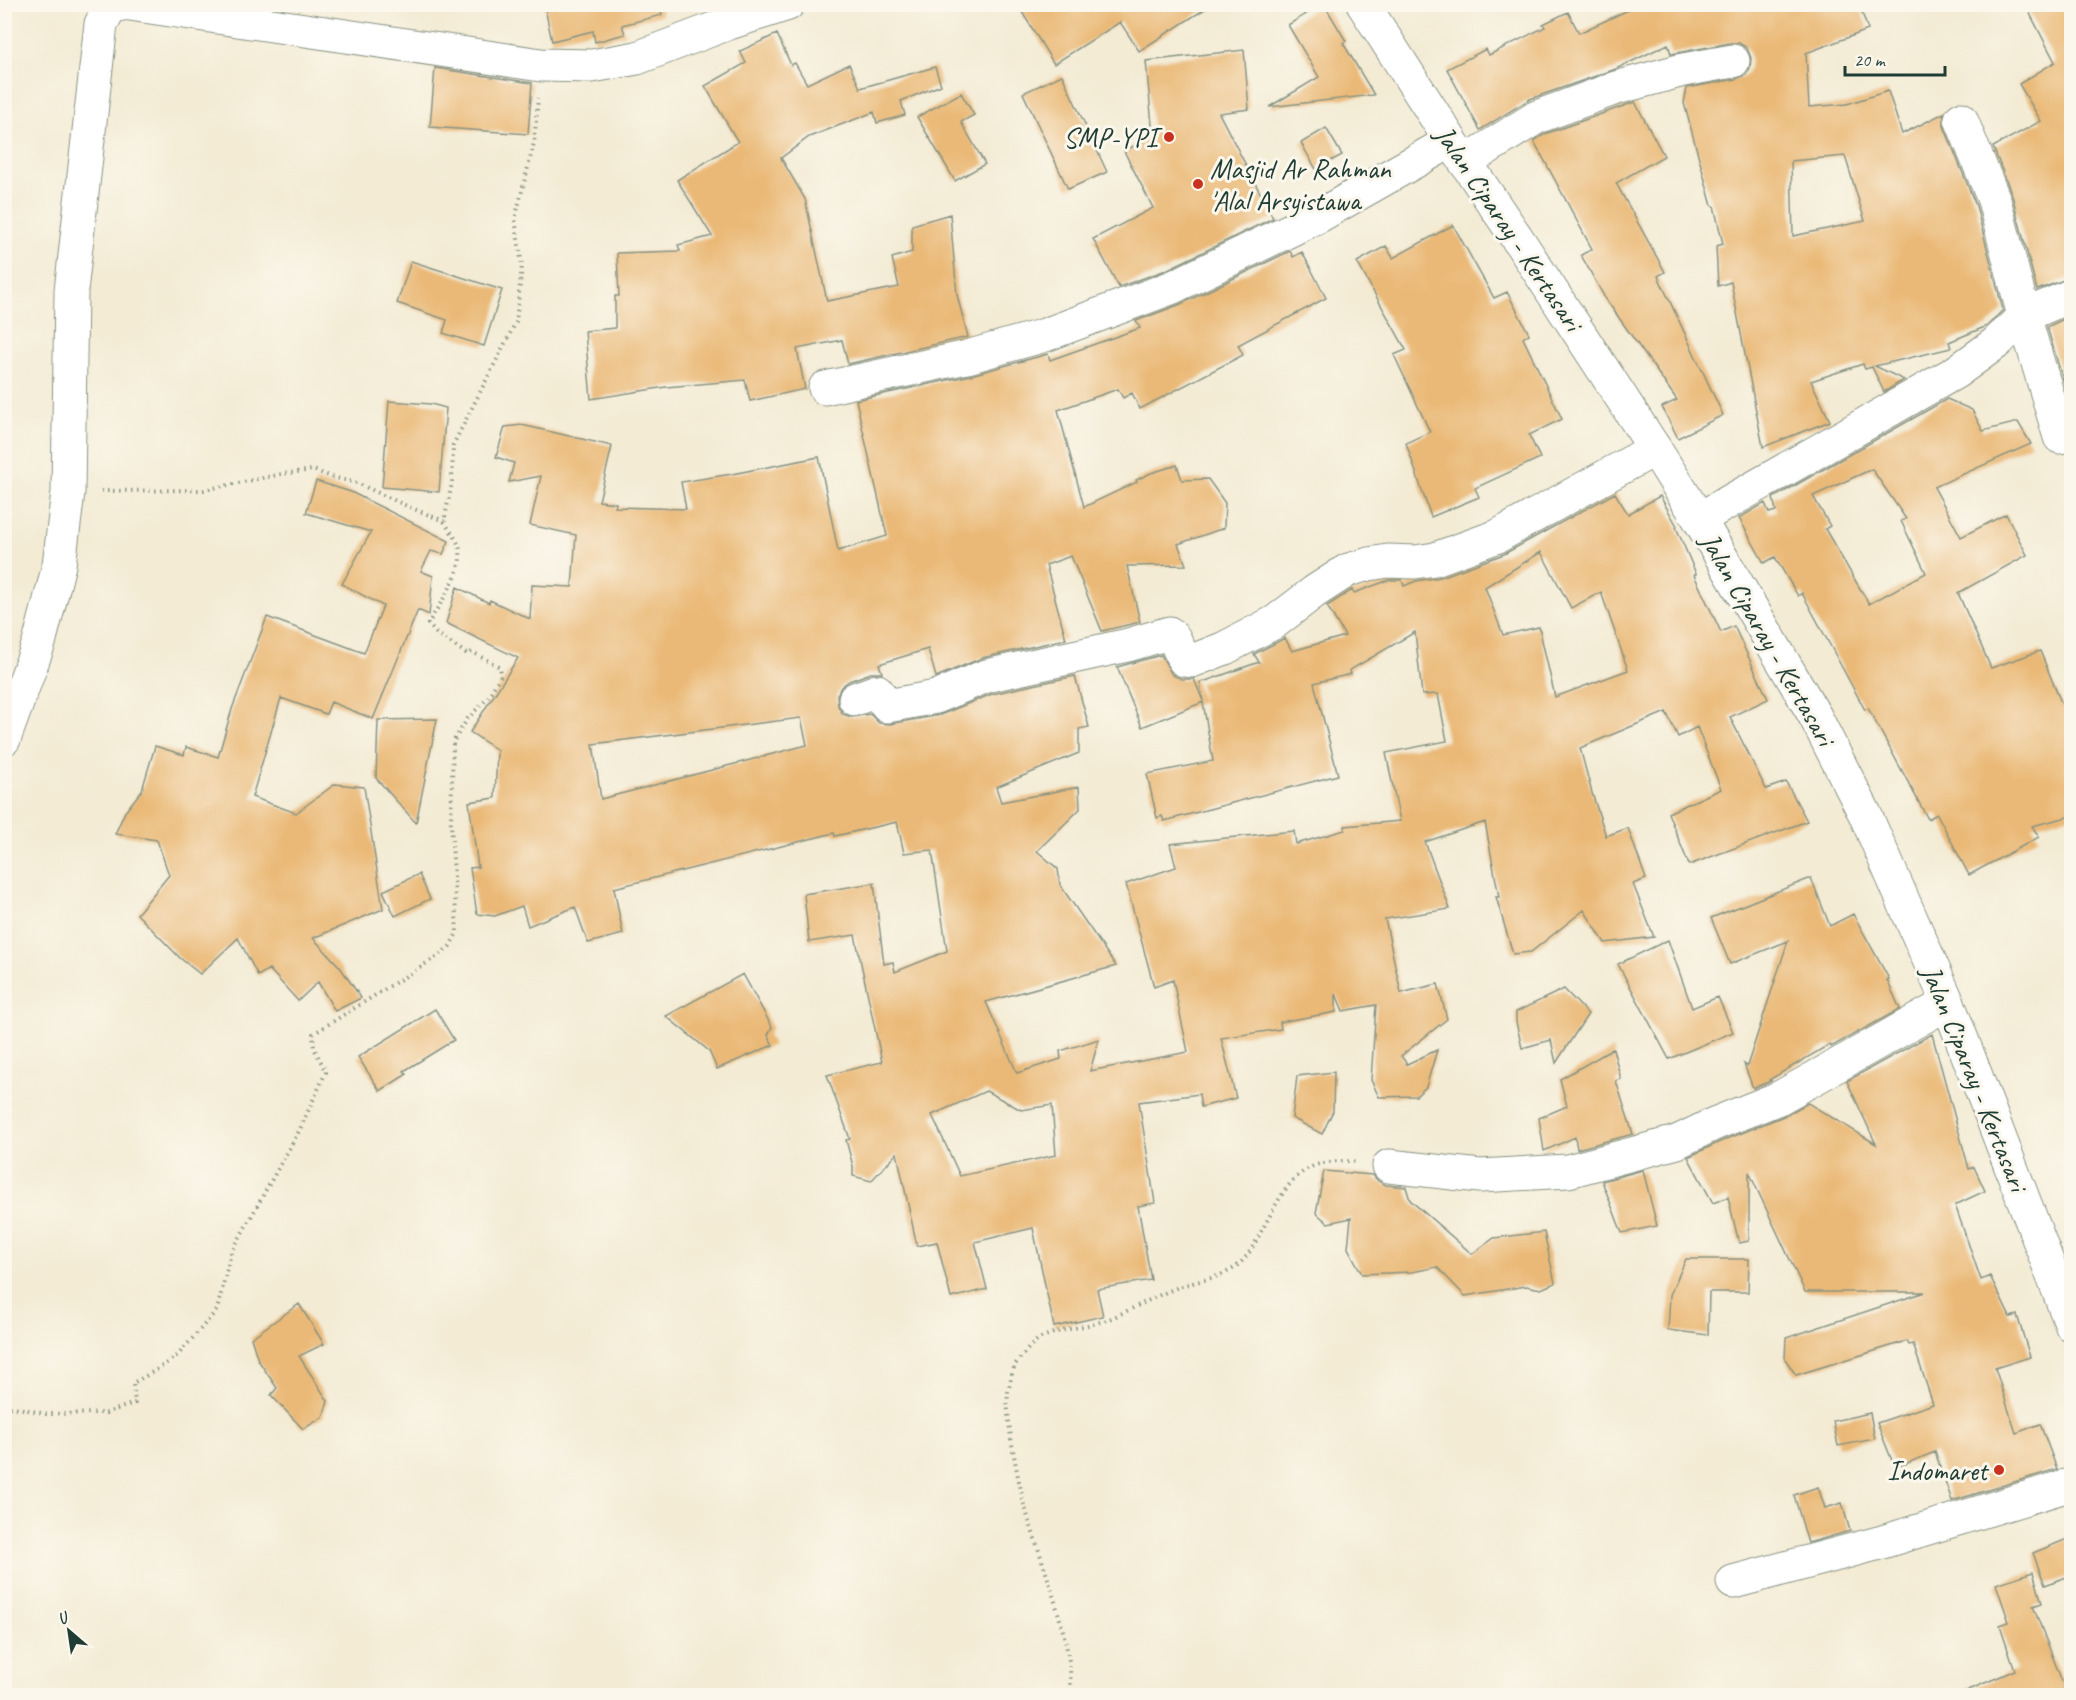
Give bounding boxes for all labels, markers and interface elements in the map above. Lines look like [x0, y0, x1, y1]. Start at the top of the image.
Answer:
scale bar [1845, 39, 1946, 77]
text: 20 m [1854, 49, 1887, 71]
street label: Jalan Ciparay - Kertasari [1426, 117, 1593, 340]
place label: SMP-YPI [1063, 120, 1163, 155]
marker: SMP-YPI [1162, 130, 1176, 144]
place label: Masjid Ar Rahman 'Alal Arsyistawa [1210, 151, 1392, 218]
marker: Masjid Ar Rahman 'Alal Arsyistawa [1191, 177, 1205, 191]
street label: Jalan Ciparay - Kertasari [1692, 525, 1845, 755]
street label: Jalan Ciparay - Kertasari [1913, 958, 2038, 1199]
place label: Indomaret [1887, 1453, 1990, 1488]
marker: Indomaret [1992, 1463, 2006, 1477]
north arrow [39, 1601, 99, 1661]
text: U [54, 1607, 73, 1629]

